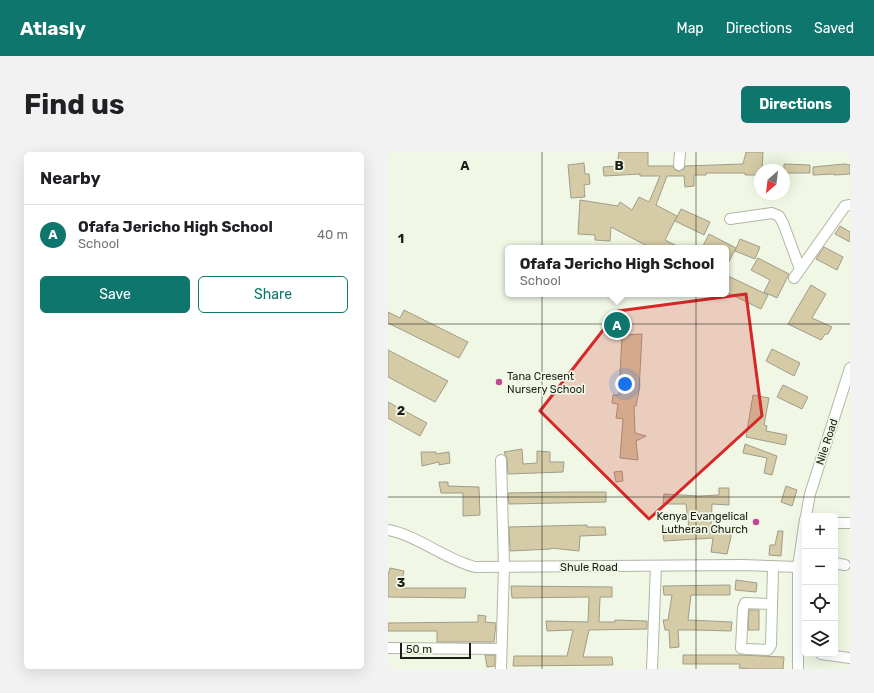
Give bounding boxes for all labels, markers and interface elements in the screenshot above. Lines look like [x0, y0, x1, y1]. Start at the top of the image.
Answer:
text: Atlasly [20, 17, 86, 40]
text: Map [677, 20, 704, 37]
text: Directions [726, 20, 792, 37]
text: Saved [814, 20, 854, 37]
button: Directions [741, 86, 850, 123]
text: Find us [24, 88, 124, 121]
text: A [460, 158, 470, 173]
text: B [614, 158, 624, 173]
north arrow [754, 164, 790, 200]
text: Nearby [40, 168, 101, 188]
text: Ofafa Jericho High School [78, 218, 273, 236]
text: A [48, 227, 58, 242]
text: 40 m [317, 227, 348, 242]
text: 1 [398, 231, 404, 246]
text: School [78, 236, 119, 251]
popup [505, 245, 729, 297]
text: Ofafa Jericho High School [520, 255, 714, 273]
text: School [520, 273, 561, 288]
button: Save [40, 276, 190, 313]
button: Share [198, 276, 348, 313]
pin: A [604, 310, 630, 340]
place label: Tana Cresent Nursery School [507, 370, 585, 396]
your location [615, 374, 635, 394]
marker: Tana Cresent Nursery School [494, 377, 504, 387]
text: 2 [397, 403, 405, 418]
street label: Nile Road [813, 417, 841, 467]
place label: Kenya Evangelical Lutheran Church [656, 510, 748, 536]
map controls [802, 513, 838, 657]
button: + [802, 513, 838, 549]
marker: Kenya Evangelical Lutheran Church [751, 517, 761, 527]
button: − [802, 549, 838, 585]
street label: Shule Road [560, 561, 618, 574]
text: 3 [397, 575, 406, 590]
button: locate [802, 585, 838, 621]
button: layers [802, 621, 838, 657]
scale bar [400, 641, 471, 660]
text: 50 m [406, 643, 432, 656]

